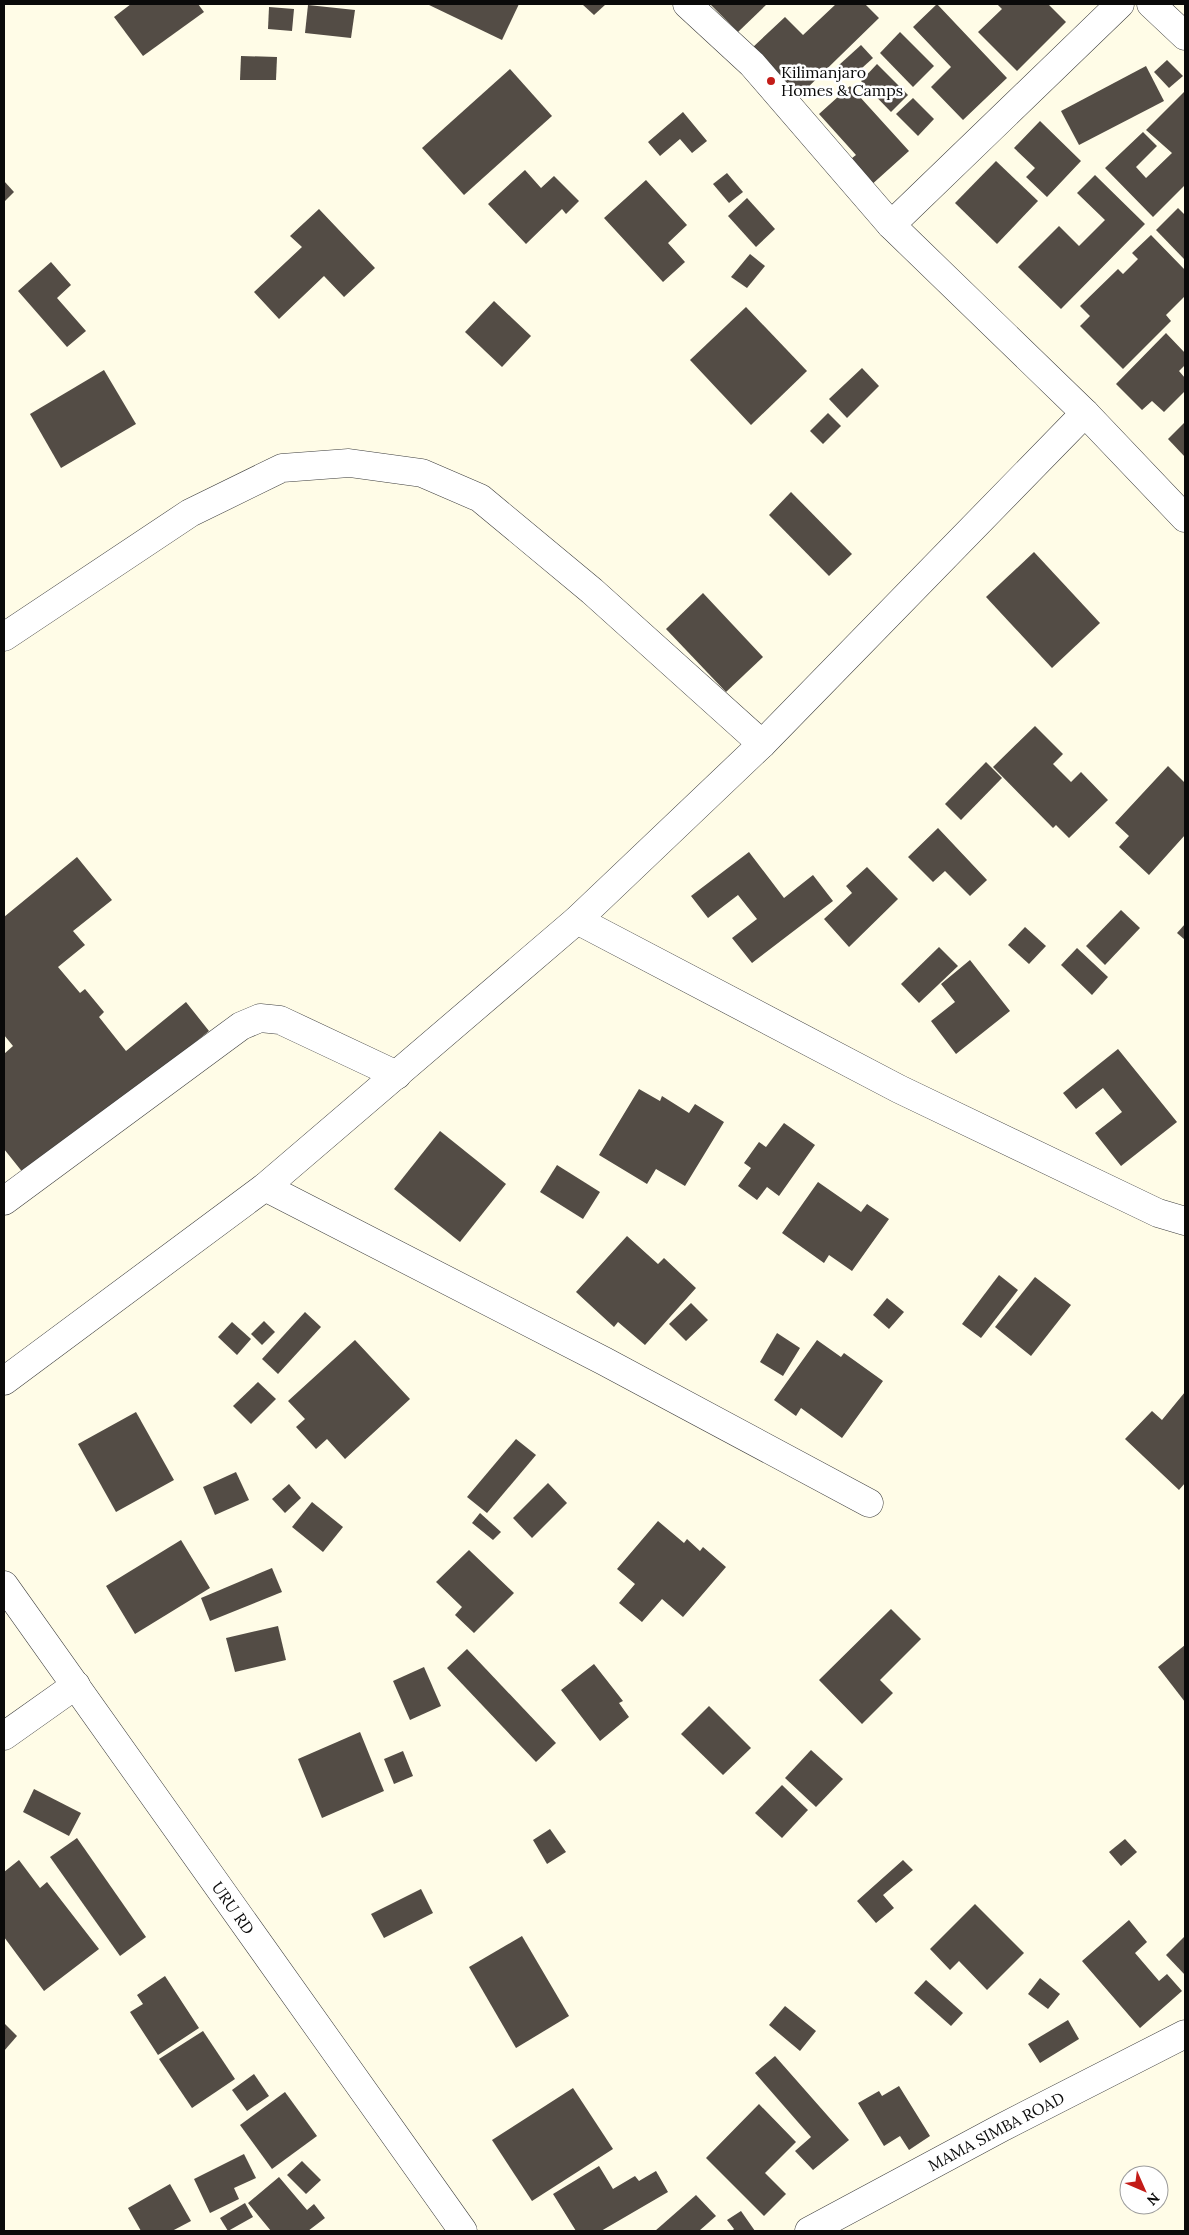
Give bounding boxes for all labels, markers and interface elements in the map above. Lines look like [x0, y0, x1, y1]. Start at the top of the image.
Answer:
place label: Kilimanjaro Homes & Camps [781, 62, 903, 100]
marker: Kilimanjaro Homes & Camps [765, 75, 777, 87]
street label: URU RD [208, 1877, 259, 1938]
street label: MAMA SIMBA ROAD [925, 2087, 1068, 2175]
north arrow [1119, 2165, 1169, 2215]
text: N [1143, 2189, 1163, 2210]

